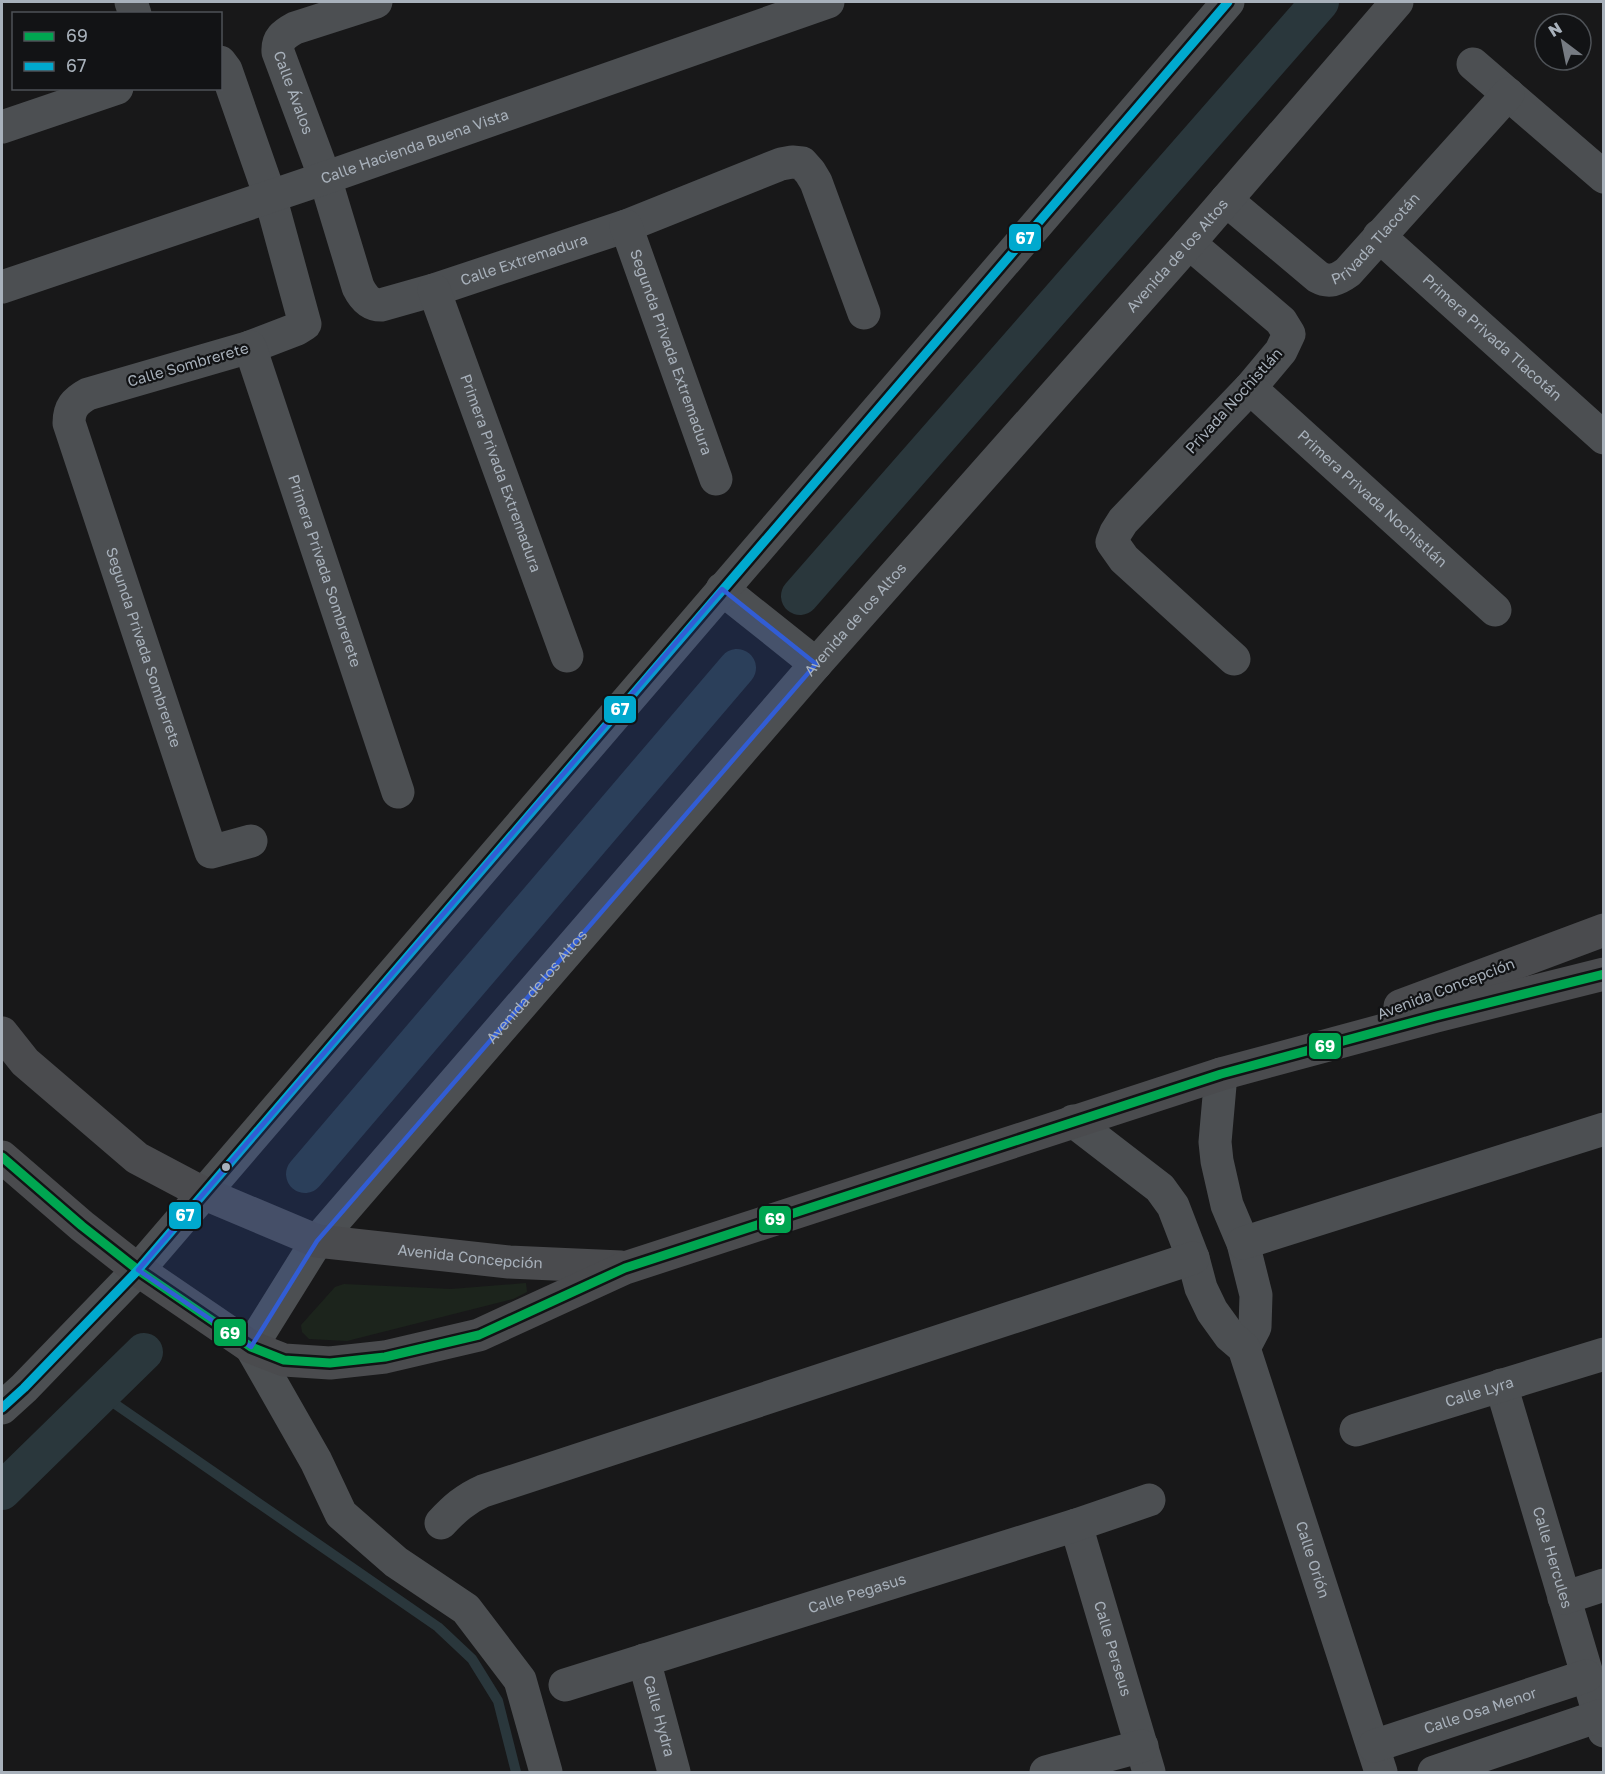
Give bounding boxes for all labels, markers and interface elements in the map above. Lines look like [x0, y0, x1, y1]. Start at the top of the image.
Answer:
legend [12, 12, 222, 90]
north arrow [1533, 12, 1593, 72]
text: N [1545, 18, 1566, 41]
text: 69 [66, 24, 88, 46]
street label: Calle Ávalos [270, 48, 318, 137]
text: 67 [66, 54, 86, 76]
street label: Calle Hacienda Buena Vista [318, 104, 511, 187]
street label: Privada Tlacotán [1328, 189, 1423, 288]
street label: Avenida de los Altos [1122, 194, 1231, 315]
line badge: 67 [1008, 223, 1042, 252]
text: 67 [1016, 228, 1035, 248]
street label: Calle Extremadura [458, 229, 590, 289]
street label: Segunda Privada Extremadura [627, 246, 717, 457]
street label: Primera Privada Tlacotán [1419, 270, 1566, 404]
street label: Calle Sombrerete [125, 338, 251, 390]
street label: Privada Nochistlán [1181, 344, 1285, 457]
street label: Primera Privada Extremadura [457, 371, 546, 575]
street label: Primera Privada Nochistlán [1294, 426, 1451, 570]
street label: Primera Privada Sombrerete [285, 472, 366, 670]
street label: Segunda Privada Sombrerete [103, 545, 186, 750]
street label: Avenida de los Altos [800, 559, 909, 679]
line badge: 67 [603, 695, 637, 724]
text: 67 [611, 699, 630, 719]
street label: Avenida de los Altos [482, 925, 590, 1047]
street label: Avenida Concepción [1374, 954, 1517, 1023]
line badge: 69 [1308, 1032, 1342, 1060]
text: 69 [1315, 1036, 1335, 1056]
unlabelled marker [220, 1161, 232, 1173]
line badge: 67 [168, 1201, 202, 1230]
text: 67 [176, 1205, 195, 1225]
line badge: 69 [758, 1205, 792, 1234]
text: 69 [765, 1209, 785, 1229]
street label: Avenida Concepción [397, 1240, 543, 1272]
line badge: 69 [213, 1318, 247, 1347]
text: 69 [220, 1323, 240, 1343]
street label: Calle Lyra [1443, 1372, 1515, 1410]
street label: Calle Hercules [1530, 1504, 1577, 1610]
street label: Calle Orión [1293, 1519, 1334, 1600]
street label: Calle Pegasus [805, 1569, 908, 1616]
street label: Calle Perseus [1091, 1599, 1136, 1698]
street label: Calle Hydra [640, 1673, 679, 1758]
street label: Calle Osa Menor [1421, 1683, 1539, 1737]

